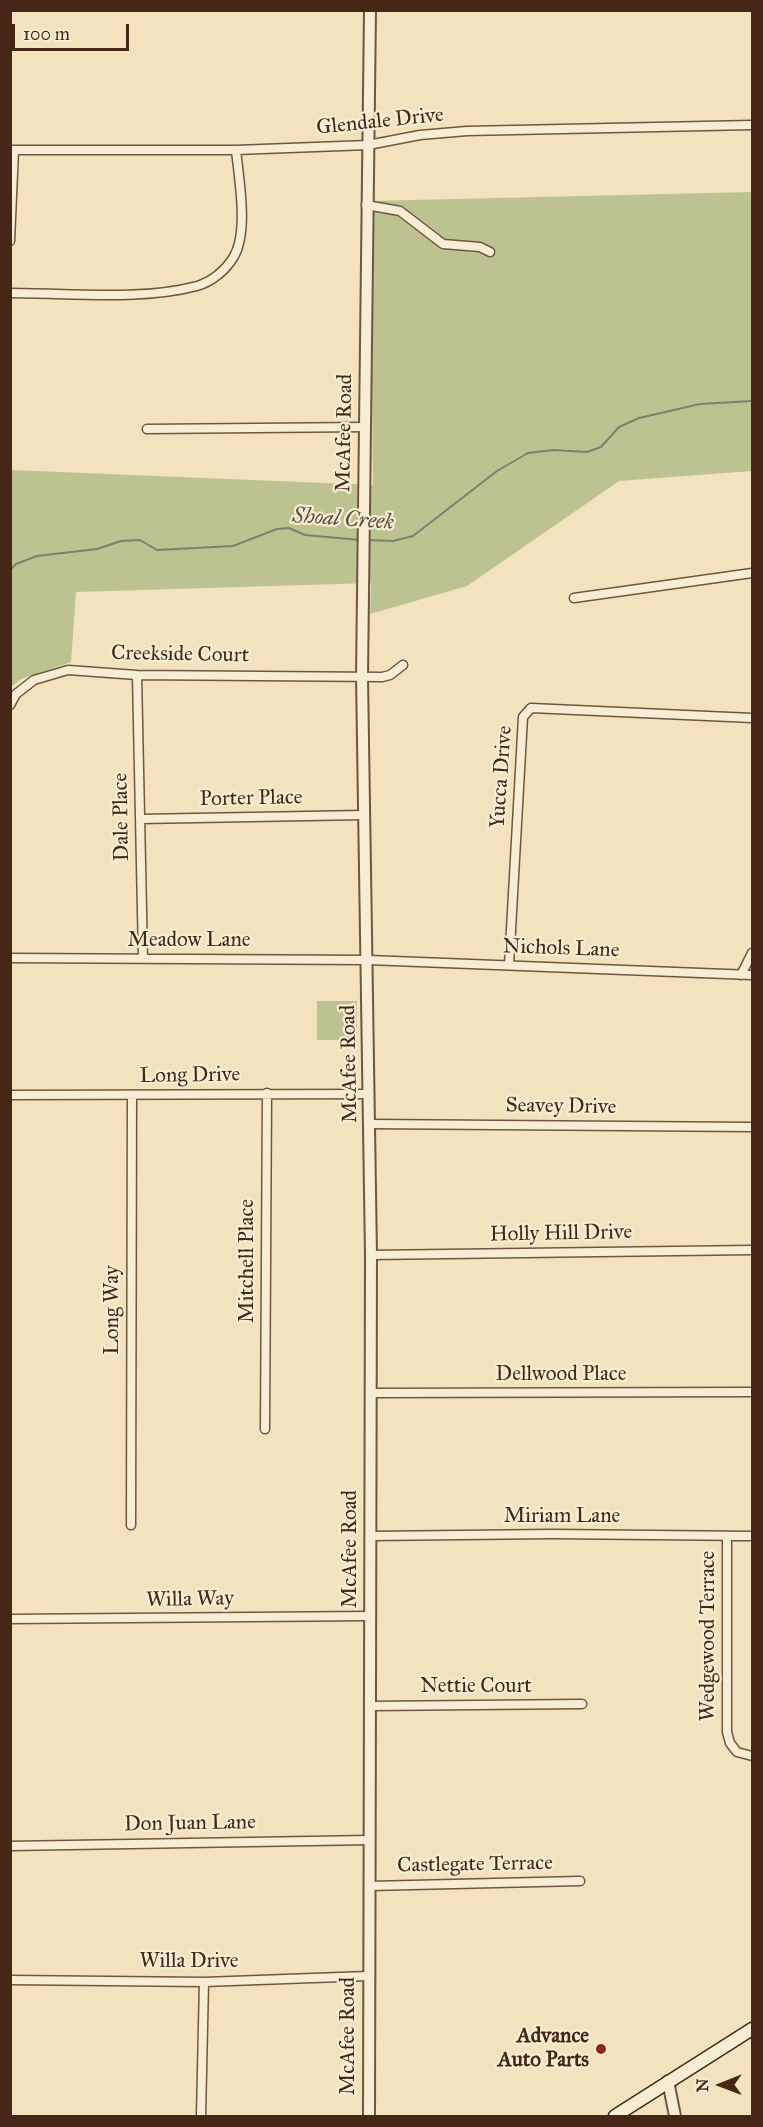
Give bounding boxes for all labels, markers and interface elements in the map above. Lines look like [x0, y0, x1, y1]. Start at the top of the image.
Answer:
scale bar [15, 12, 132, 50]
text: 100 m [23, 23, 70, 45]
street label: Glendale Drive [315, 103, 445, 141]
street label: McAfee Road [331, 374, 359, 492]
water label: Shoal Creek [291, 503, 395, 537]
street label: Creekside Court [111, 641, 249, 669]
street label: Yucca Drive [486, 725, 518, 829]
street label: Dale Place [109, 773, 135, 861]
street label: Porter Place [199, 786, 303, 812]
street label: Meadow Lane [127, 928, 251, 954]
street label: Nichols Lane [502, 934, 620, 964]
street label: McAfee Road [336, 1005, 364, 1123]
street label: Long Drive [140, 1063, 240, 1089]
street label: Seavey Drive [505, 1093, 617, 1121]
street label: Mitchell Place [235, 1199, 261, 1323]
street label: Holly Hill Drive [490, 1220, 632, 1248]
street label: Long Way [100, 1265, 126, 1355]
street label: Dellwood Place [496, 1362, 626, 1388]
street label: McAfee Road [338, 1490, 364, 1608]
street label: Miriam Lane [504, 1504, 620, 1530]
street label: Wedgewood Terrace [696, 1551, 722, 1721]
street label: Willa Way [146, 1587, 234, 1613]
street label: Nettie Court [420, 1674, 532, 1700]
street label: Don Juan Lane [124, 1810, 256, 1838]
street label: Castlegate Terrace [397, 1851, 553, 1879]
street label: Willa Drive [139, 1949, 239, 1975]
street label: McAfee Road [336, 1977, 362, 2095]
place label: Advance Auto Parts [498, 2024, 589, 2074]
marker: Advance Auto Parts [594, 2042, 608, 2056]
north arrow [691, 2055, 751, 2115]
text: N [693, 2078, 712, 2092]

